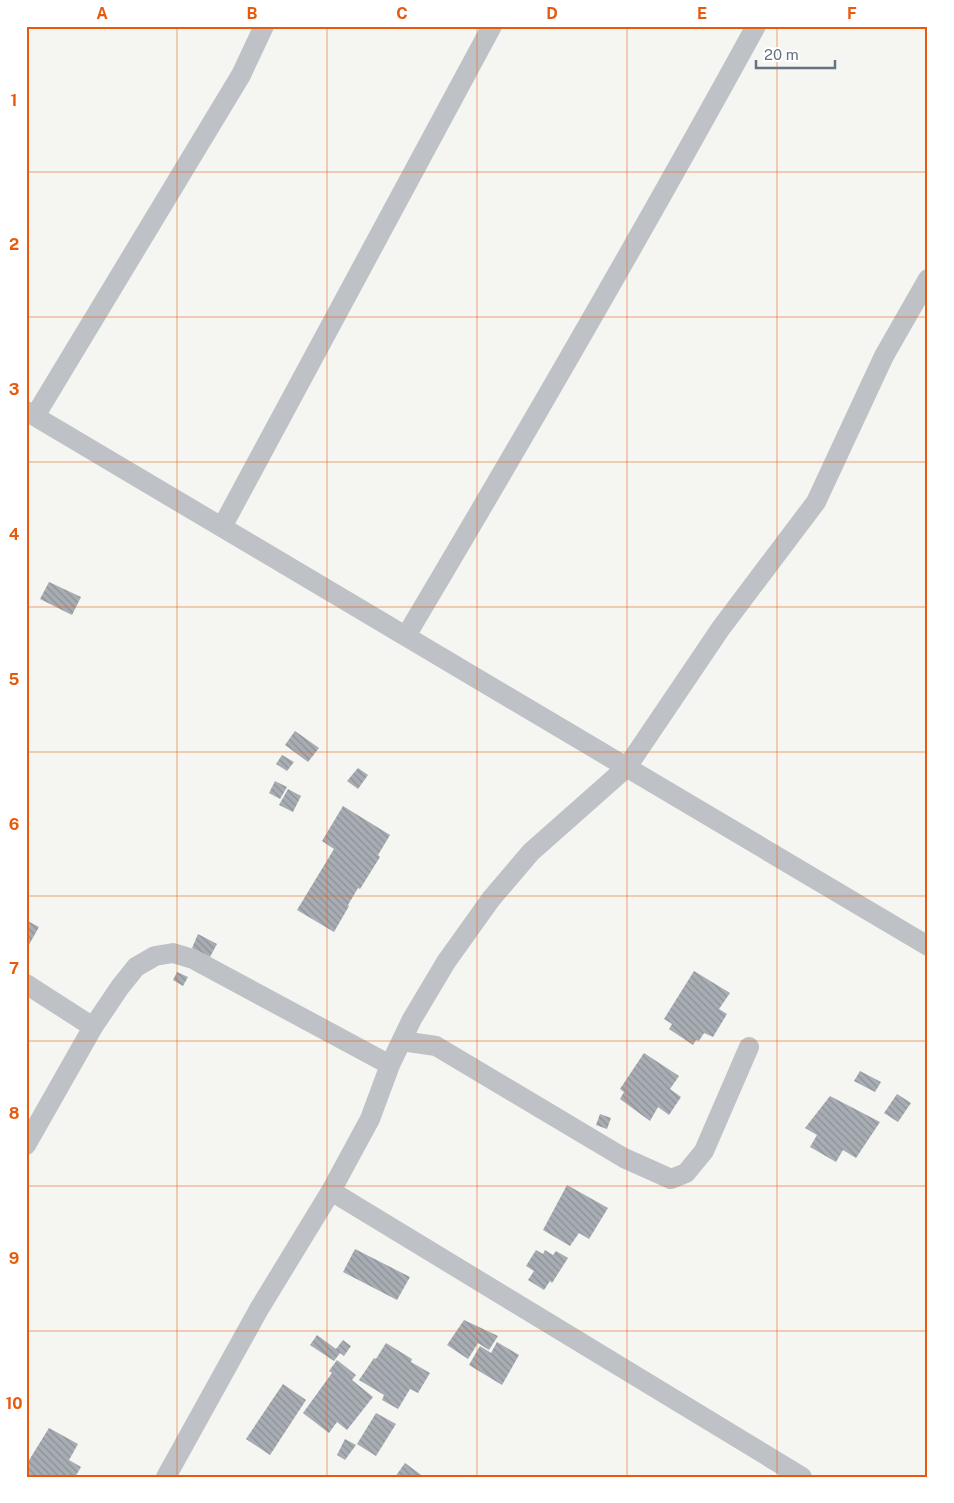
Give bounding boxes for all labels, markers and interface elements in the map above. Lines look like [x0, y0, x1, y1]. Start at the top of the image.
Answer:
text: A [96, 4, 108, 23]
text: B [247, 4, 258, 23]
text: C [396, 4, 408, 23]
text: D [546, 4, 558, 23]
text: E [697, 4, 707, 23]
text: F [847, 4, 857, 23]
scale bar [756, 38, 835, 70]
text: 20 m [764, 46, 799, 63]
text: 1 [11, 91, 17, 110]
text: 2 [9, 235, 19, 254]
text: 3 [9, 380, 19, 399]
text: 4 [9, 525, 20, 544]
text: 5 [9, 670, 20, 689]
text: 6 [9, 815, 19, 834]
text: 7 [9, 959, 19, 978]
text: 8 [9, 1104, 20, 1123]
text: 9 [9, 1249, 19, 1268]
text: 10 [5, 1394, 23, 1413]

